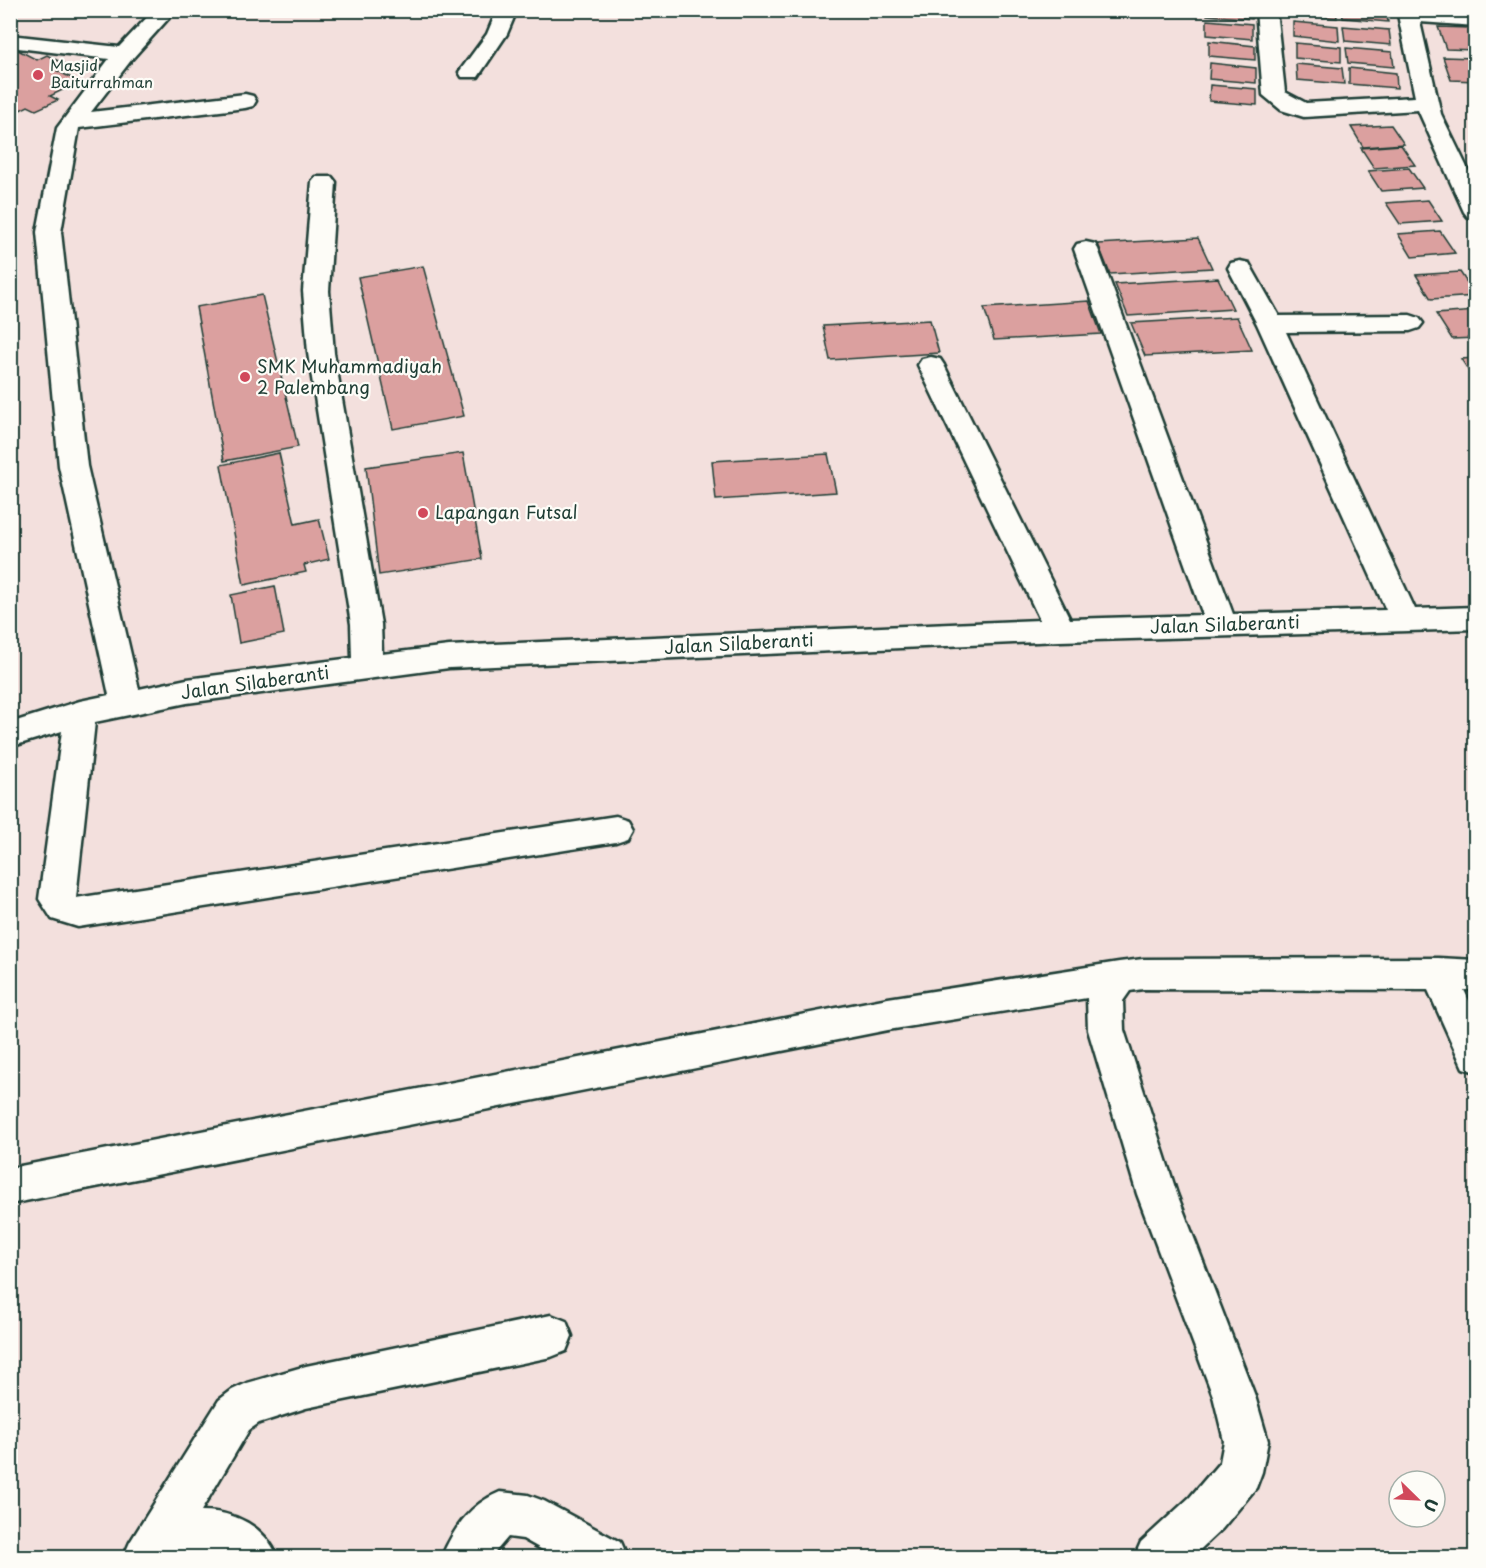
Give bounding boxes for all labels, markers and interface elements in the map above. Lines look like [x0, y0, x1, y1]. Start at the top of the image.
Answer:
place label: Masjid Baiturrahman [50, 53, 153, 93]
marker: Masjid Baiturrahman [31, 68, 45, 82]
place label: SMK Muhammadiyah 2 Palembang [257, 352, 442, 400]
marker: SMK Muhammadiyah 2 Palembang [238, 370, 252, 384]
place label: Lapangan Futsal [435, 498, 578, 525]
marker: Lapangan Futsal [416, 506, 430, 520]
street label: Jalan Silaberanti [1150, 607, 1300, 640]
street label: Jalan Silaberanti [663, 625, 814, 660]
street label: Jalan Silaberanti [179, 658, 331, 705]
north arrow [1387, 1469, 1447, 1529]
text: U [1418, 1495, 1445, 1516]

